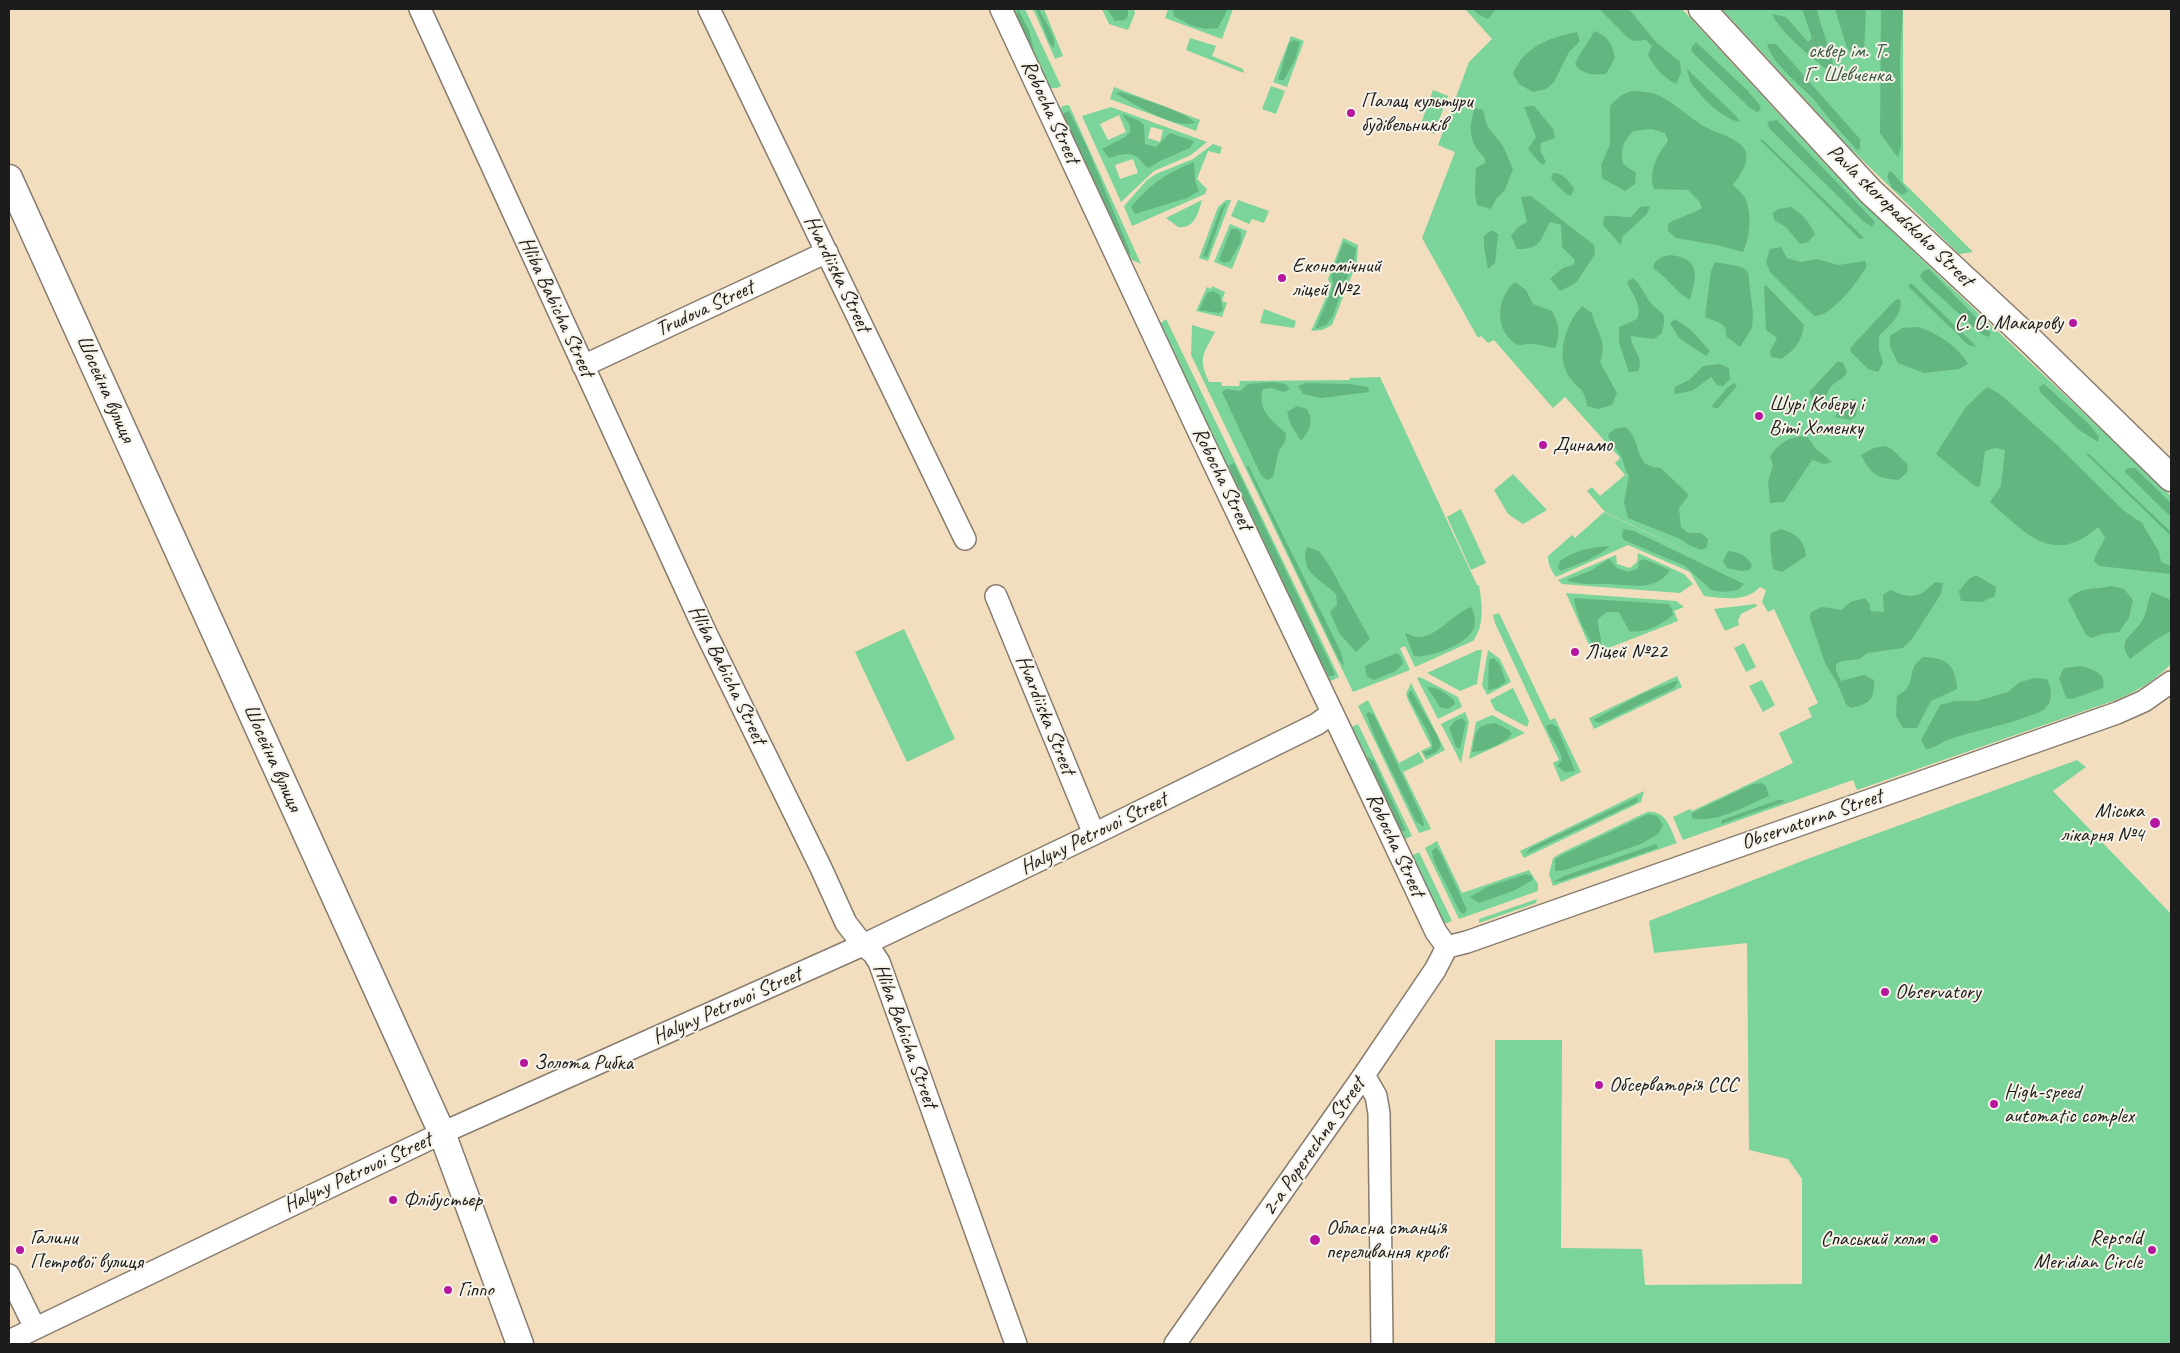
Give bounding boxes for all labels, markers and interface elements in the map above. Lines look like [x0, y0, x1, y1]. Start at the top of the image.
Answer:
park label: сквер ім. Т. Г. Шевченка [1804, 38, 1892, 88]
street label: Robocha Street [1015, 56, 1085, 168]
place label: Палац культури будівельників [1361, 88, 1472, 138]
marker: Палац культури будівельників [1345, 107, 1357, 119]
street label: Pavla skoropadskoho Street [1822, 140, 1978, 292]
street label: Hvardiiska Street [798, 212, 876, 336]
street label: Hliba Babicha Street [513, 233, 599, 381]
place label: Економічний ліцей №2 [1292, 253, 1381, 303]
marker: Економічний ліцей №2 [1276, 272, 1288, 284]
street label: Trudova Street [652, 275, 758, 343]
place label: С. О. Макарову [1955, 310, 2063, 336]
marker: С. О. Макарову [2067, 317, 2079, 329]
street label: Шосейна вулиця [70, 331, 140, 447]
place label: Шурі Коберу і Віті Хоменку [1769, 391, 1864, 441]
marker: Шурі Коберу і Віті Хоменку [1753, 410, 1765, 422]
street label: Robocha Street [1186, 423, 1258, 535]
place label: Динамо [1553, 432, 1612, 458]
marker: Динамо [1537, 439, 1549, 451]
street label: Hliba Babicha Street [682, 601, 772, 749]
place label: Ліцей №22 [1585, 639, 1667, 665]
marker: Ліцей №22 [1569, 646, 1581, 658]
street label: Hvardiiska Street [1010, 652, 1080, 778]
street label: Шосейна вулиця [237, 700, 307, 816]
street label: Observatorna Street [1738, 784, 1886, 856]
street label: Halyny Petrovoi Street [1016, 787, 1172, 881]
street label: Robocha Street [1360, 789, 1430, 901]
place label: Міська лікарня №4 [2061, 798, 2144, 848]
marker: Міська лікарня №4 [2148, 816, 2162, 830]
street label: Hliba Babicha Street [867, 960, 943, 1112]
street label: Halyny Petrovoi Street [649, 962, 805, 1050]
place label: Observatory [1895, 979, 1981, 1005]
marker: Observatory [1879, 986, 1891, 998]
place label: Золота Рибка [534, 1050, 633, 1076]
marker: Золота Рибка [518, 1057, 530, 1069]
place label: Обсерваторія ССС [1609, 1072, 1738, 1098]
street label: 2-a Poperechna Street [1257, 1073, 1371, 1221]
marker: Обсерваторія ССС [1593, 1079, 1605, 1091]
place label: High-speed automatic complex [2004, 1079, 2134, 1129]
marker: High-speed automatic complex [1988, 1098, 2000, 1110]
street label: Halyny Petrovoi Street [280, 1128, 436, 1218]
place label: Флібустьєр [403, 1187, 482, 1213]
marker: Флібустьєр [387, 1194, 399, 1206]
place label: Обласна станція переливання крові [1326, 1215, 1448, 1265]
place label: Галини Петрової вулиця [30, 1225, 143, 1275]
place label: Repsold Meridian Circle [2034, 1225, 2142, 1275]
place label: Спаський холм [1820, 1226, 1924, 1252]
marker: Обласна станція переливання крові [1308, 1233, 1322, 1247]
marker: Спаський холм [1928, 1233, 1940, 1245]
marker: Галини Петрової вулиця [14, 1244, 26, 1256]
marker: Repsold Meridian Circle [2146, 1244, 2158, 1256]
place label: Гіппо [458, 1277, 494, 1303]
marker: Гіппо [442, 1284, 454, 1296]

